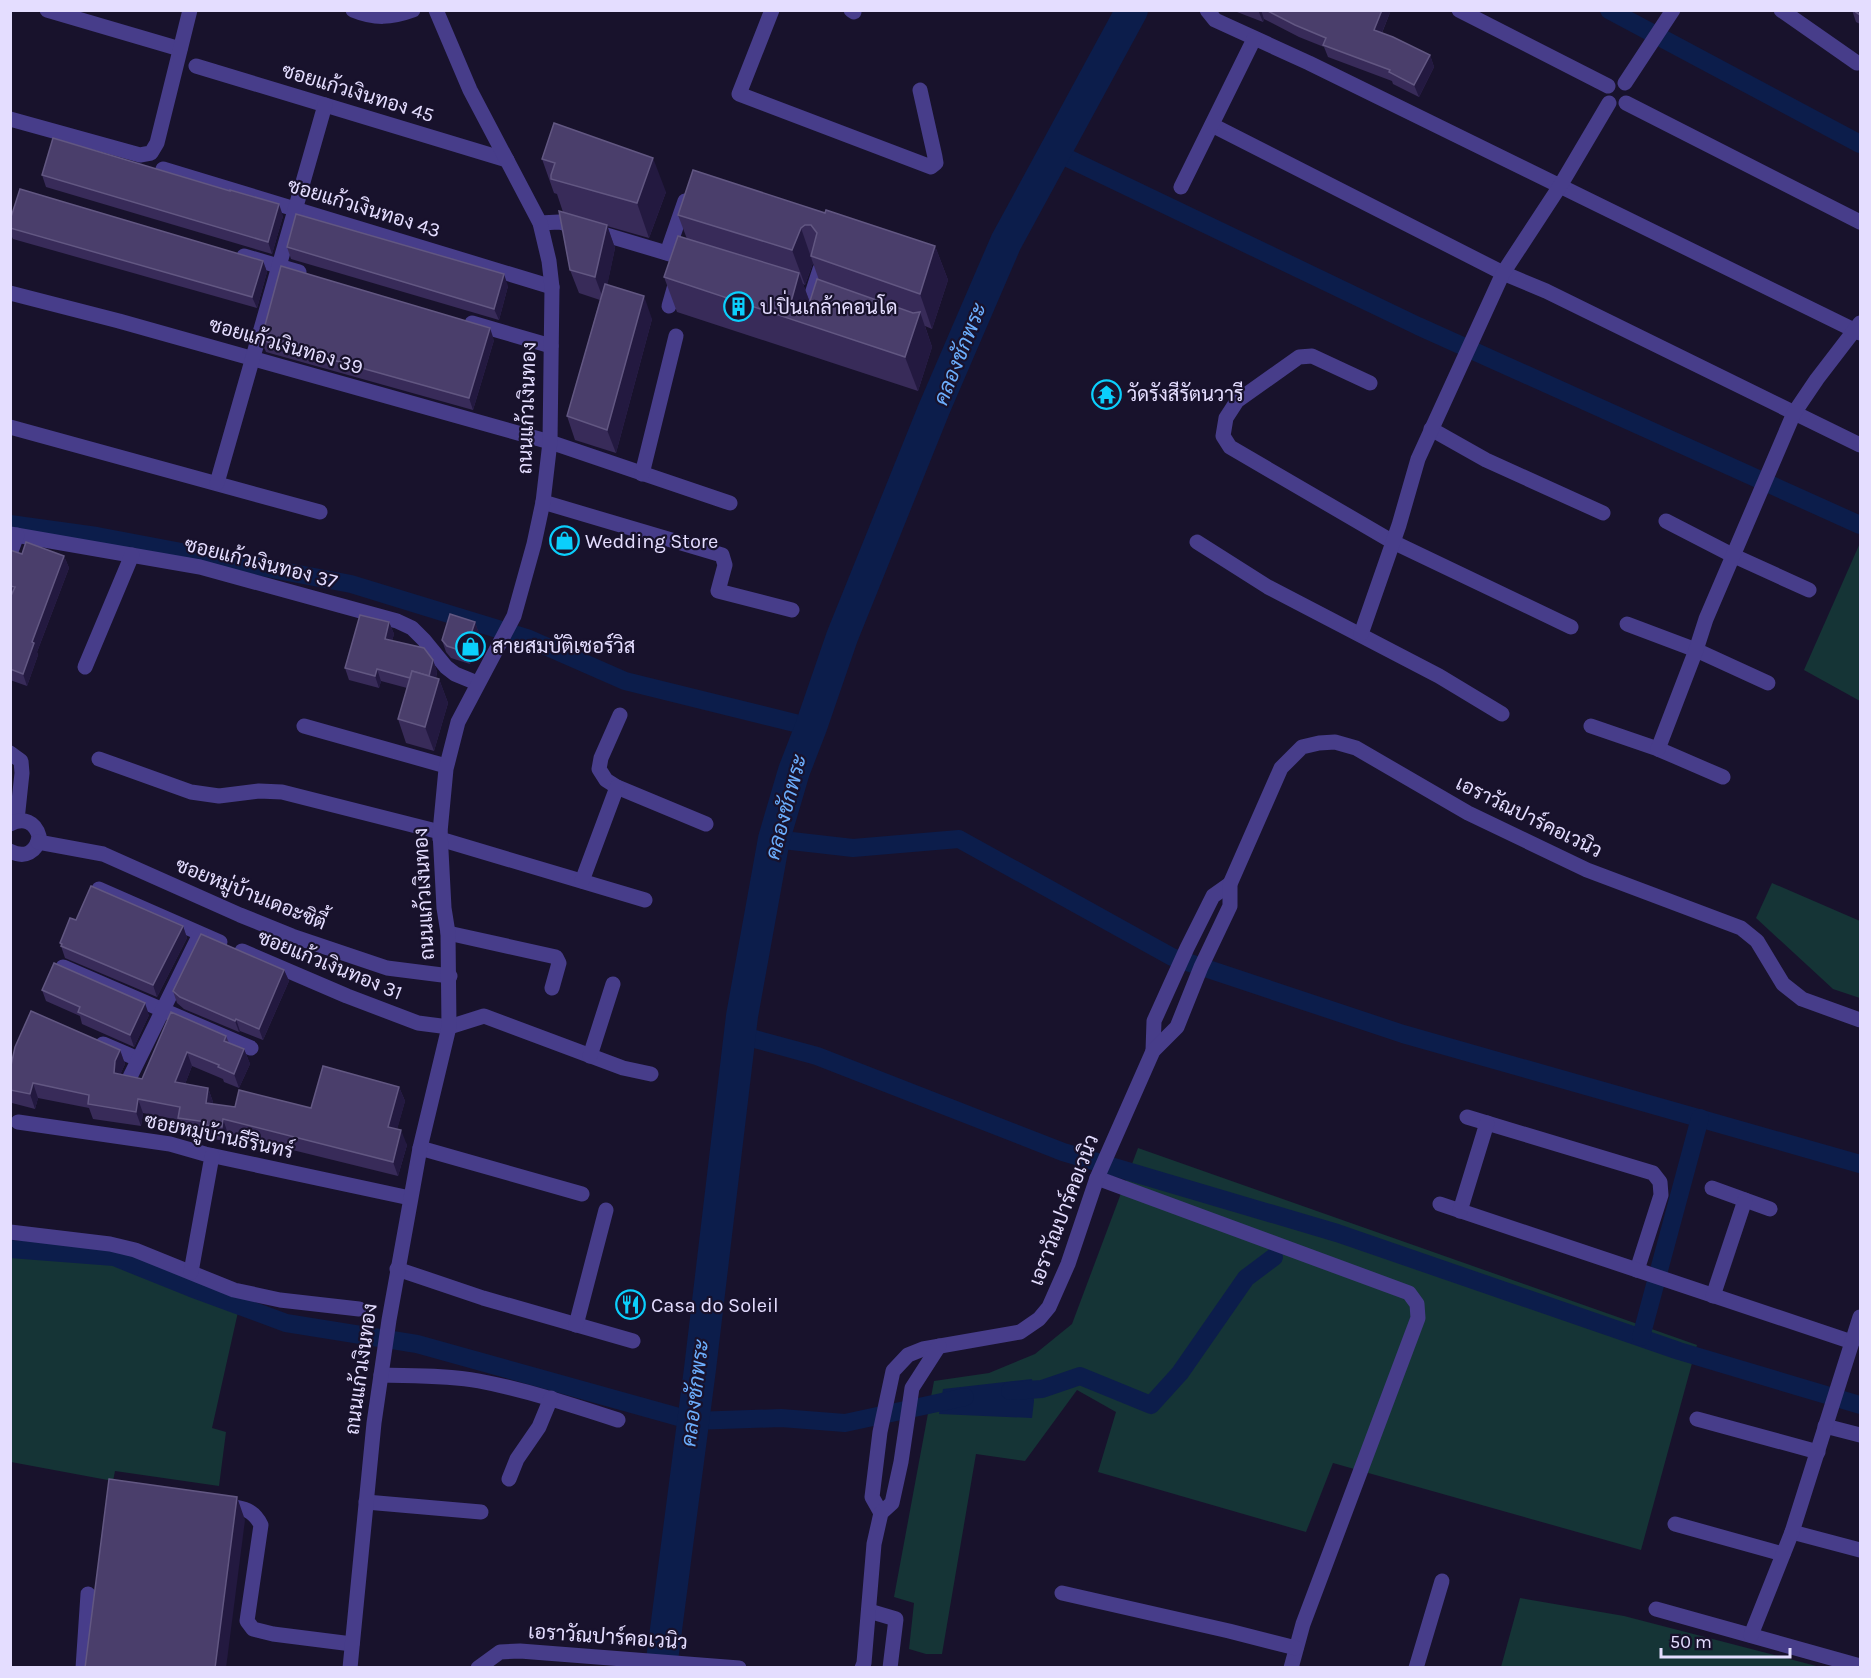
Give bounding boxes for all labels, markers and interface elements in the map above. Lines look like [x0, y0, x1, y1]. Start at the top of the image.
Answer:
street label: ซอยแก้วเงินทอง 45 [279, 58, 437, 127]
street label: ซอยแก้วเงินทอง 43 [285, 173, 443, 242]
place label: ป.ปิ่นเกล้าคอนโด [760, 290, 898, 319]
building icon: ป.ปิ่นเกล้าคอนโด [723, 291, 755, 323]
water label: คลองชักพระ [929, 299, 992, 409]
street label: ซอยแก้วเงินทอง 39 [206, 312, 366, 379]
street label: ถนนแก้วเงินทอง [512, 341, 541, 475]
temple icon: วัดรังสีรัตนวารี [1090, 378, 1122, 410]
place label: วัดรังสีรัตนวารี [1127, 381, 1244, 406]
shop icon: Wedding Store [548, 525, 580, 557]
place label: Wedding Store [585, 530, 718, 553]
street label: ซอยแก้วเงินทอง 37 [182, 532, 341, 593]
shop icon: สายสมบัติเซอร์วิส [455, 630, 487, 662]
place label: สายสมบัติเซอร์วิส [492, 632, 635, 658]
water label: คลองชักพระ [760, 751, 812, 862]
street label: เอราวัณปาร์คอเวนิว [1452, 769, 1607, 862]
street label: ถนนแก้วเงินทอง [408, 827, 439, 961]
street label: ซอยหมู่บ้านเดอะซิตี้ [171, 847, 333, 938]
street label: ซอยแก้วเงินทอง 31 [254, 925, 406, 1005]
street label: ซอยหมู่บ้านธีรินทร์ [142, 1106, 296, 1166]
street label: เอราวัณปาร์คอเวนิว [1022, 1130, 1103, 1289]
restaurant icon: Casa do Soleil [614, 1289, 646, 1321]
place label: Casa do Soleil [651, 1294, 779, 1317]
street label: ถนนแก้วเงินทอง [339, 1302, 382, 1436]
water label: คลองชักพระ [677, 1337, 714, 1448]
street label: เอราวัณปาร์คอเวนิว [527, 1617, 689, 1654]
scale bar [1661, 1621, 1790, 1659]
text: 50 m [1670, 1631, 1712, 1653]

